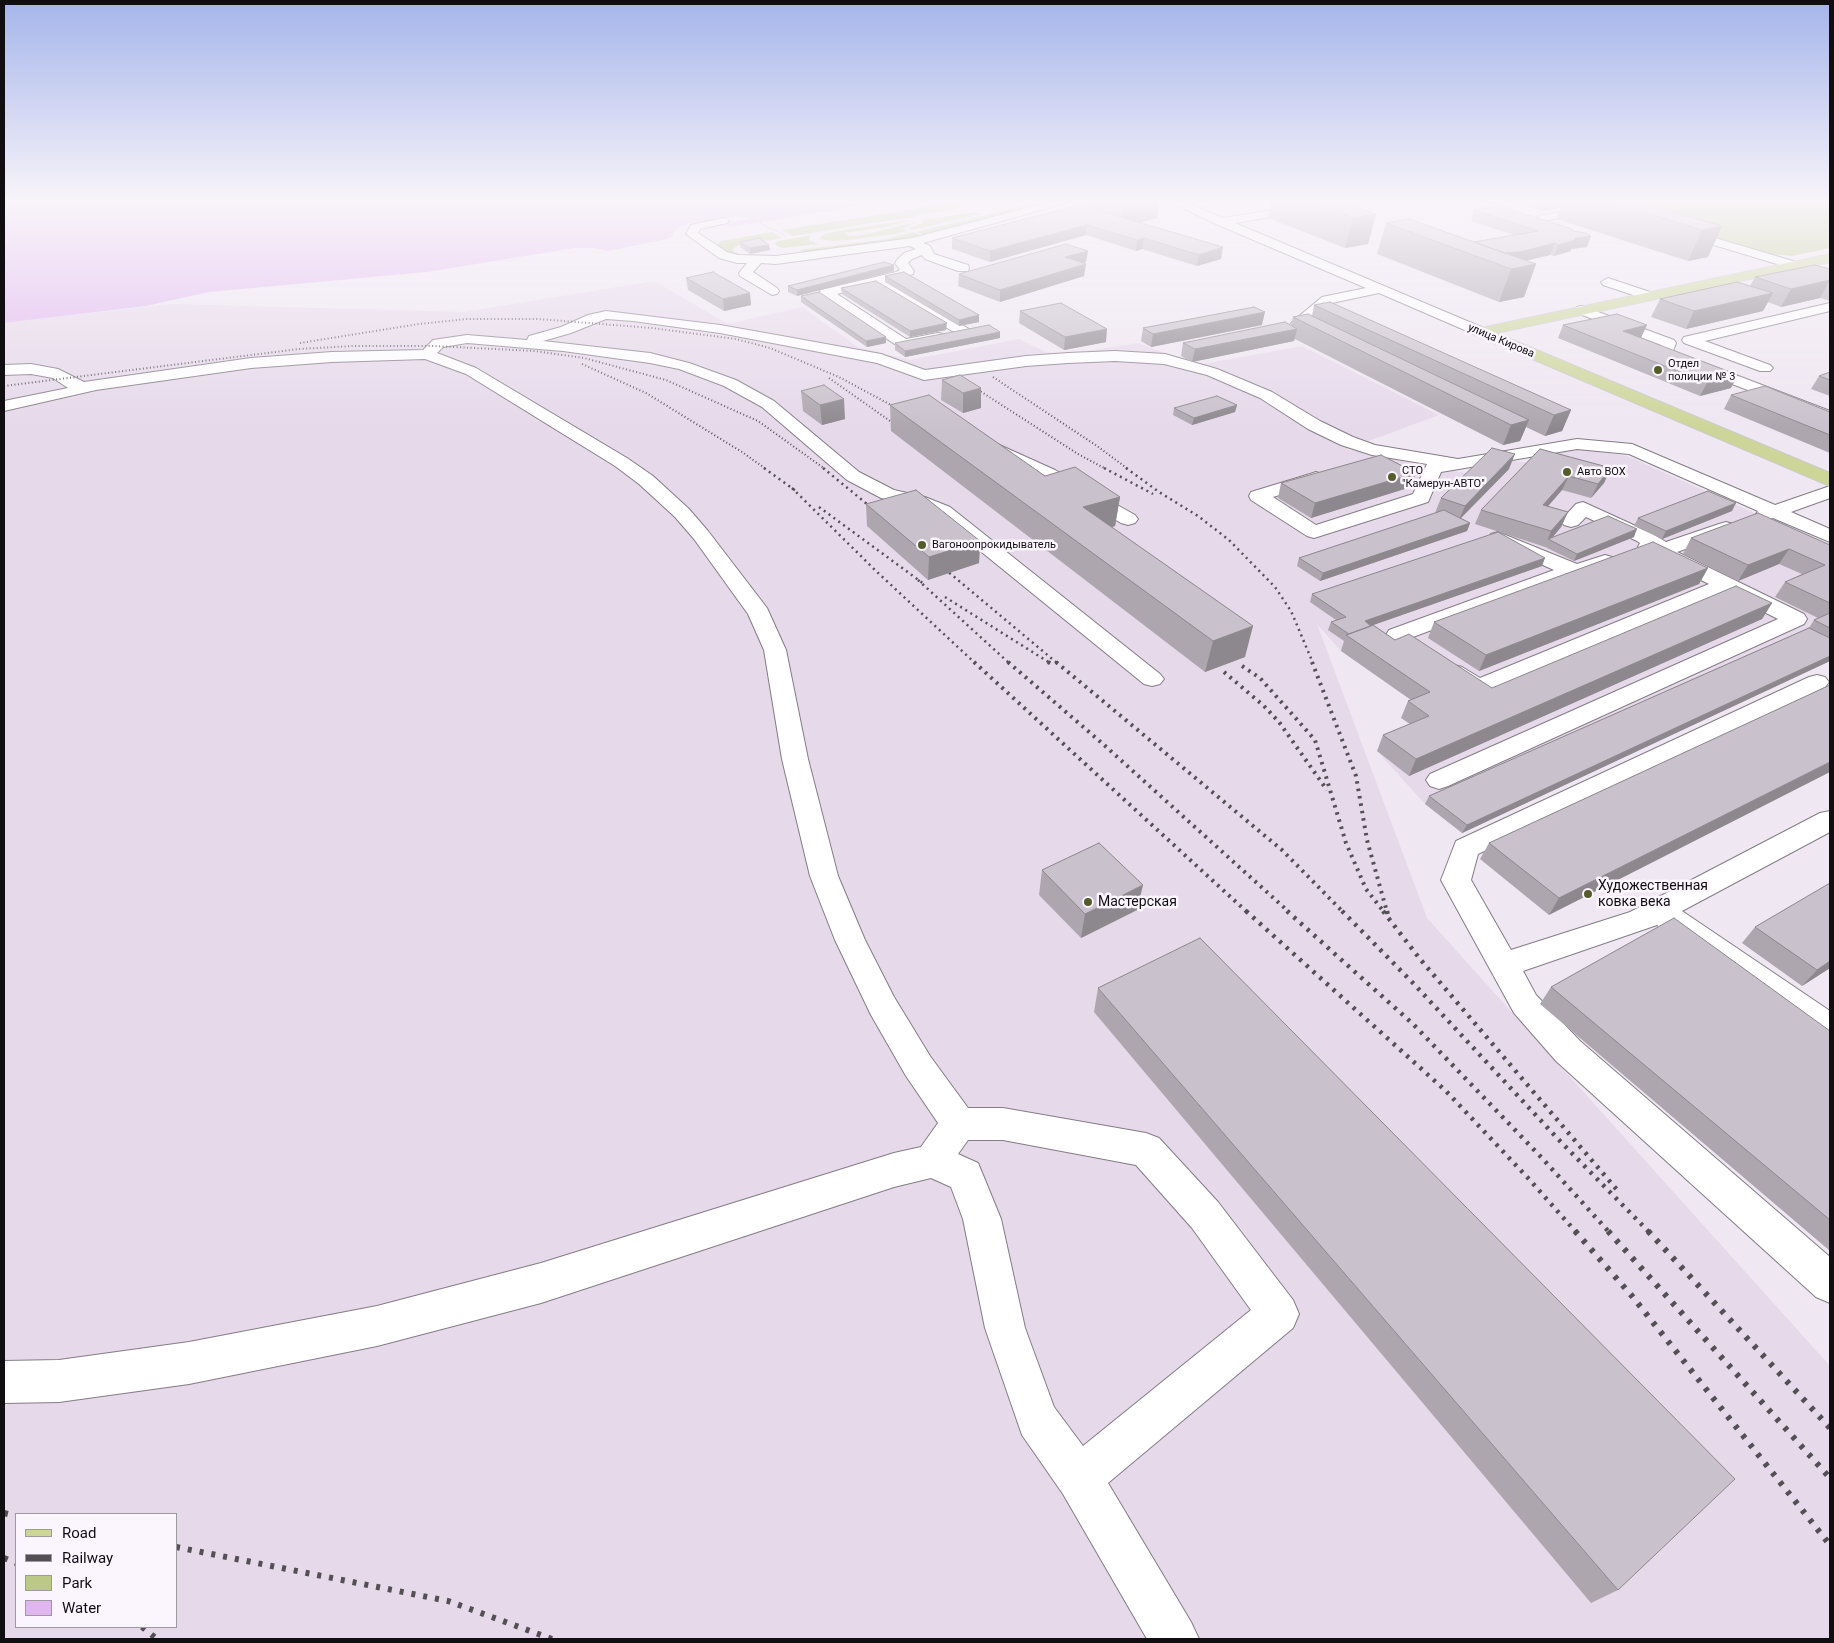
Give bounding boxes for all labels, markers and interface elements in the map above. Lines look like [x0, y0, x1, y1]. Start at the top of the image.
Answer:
street label: улица Кирова [1466, 321, 1536, 361]
place label: Отдел полиции № 3 [1668, 357, 1735, 383]
marker: Отдел полиции № 3 [1652, 364, 1664, 376]
place label: СТО "Камерун-АВТО" [1402, 464, 1485, 490]
place label: Авто BOX [1577, 465, 1626, 479]
marker: Авто BOX [1561, 466, 1573, 478]
marker: СТО "Камерун-АВТО" [1386, 471, 1398, 483]
place label: Вагоноопрокидыватель [932, 538, 1056, 552]
marker: Вагоноопрокидыватель [916, 539, 928, 551]
place label: Художественная ковка века [1598, 878, 1708, 910]
marker: Художественная ковка века [1582, 888, 1594, 900]
place label: Мастерская [1098, 894, 1177, 910]
marker: Мастерская [1082, 896, 1094, 908]
legend [15, 1513, 178, 1628]
text: Road [62, 1524, 96, 1542]
text: Railway [62, 1549, 113, 1567]
text: Park [62, 1574, 92, 1592]
text: Water [62, 1599, 101, 1617]

